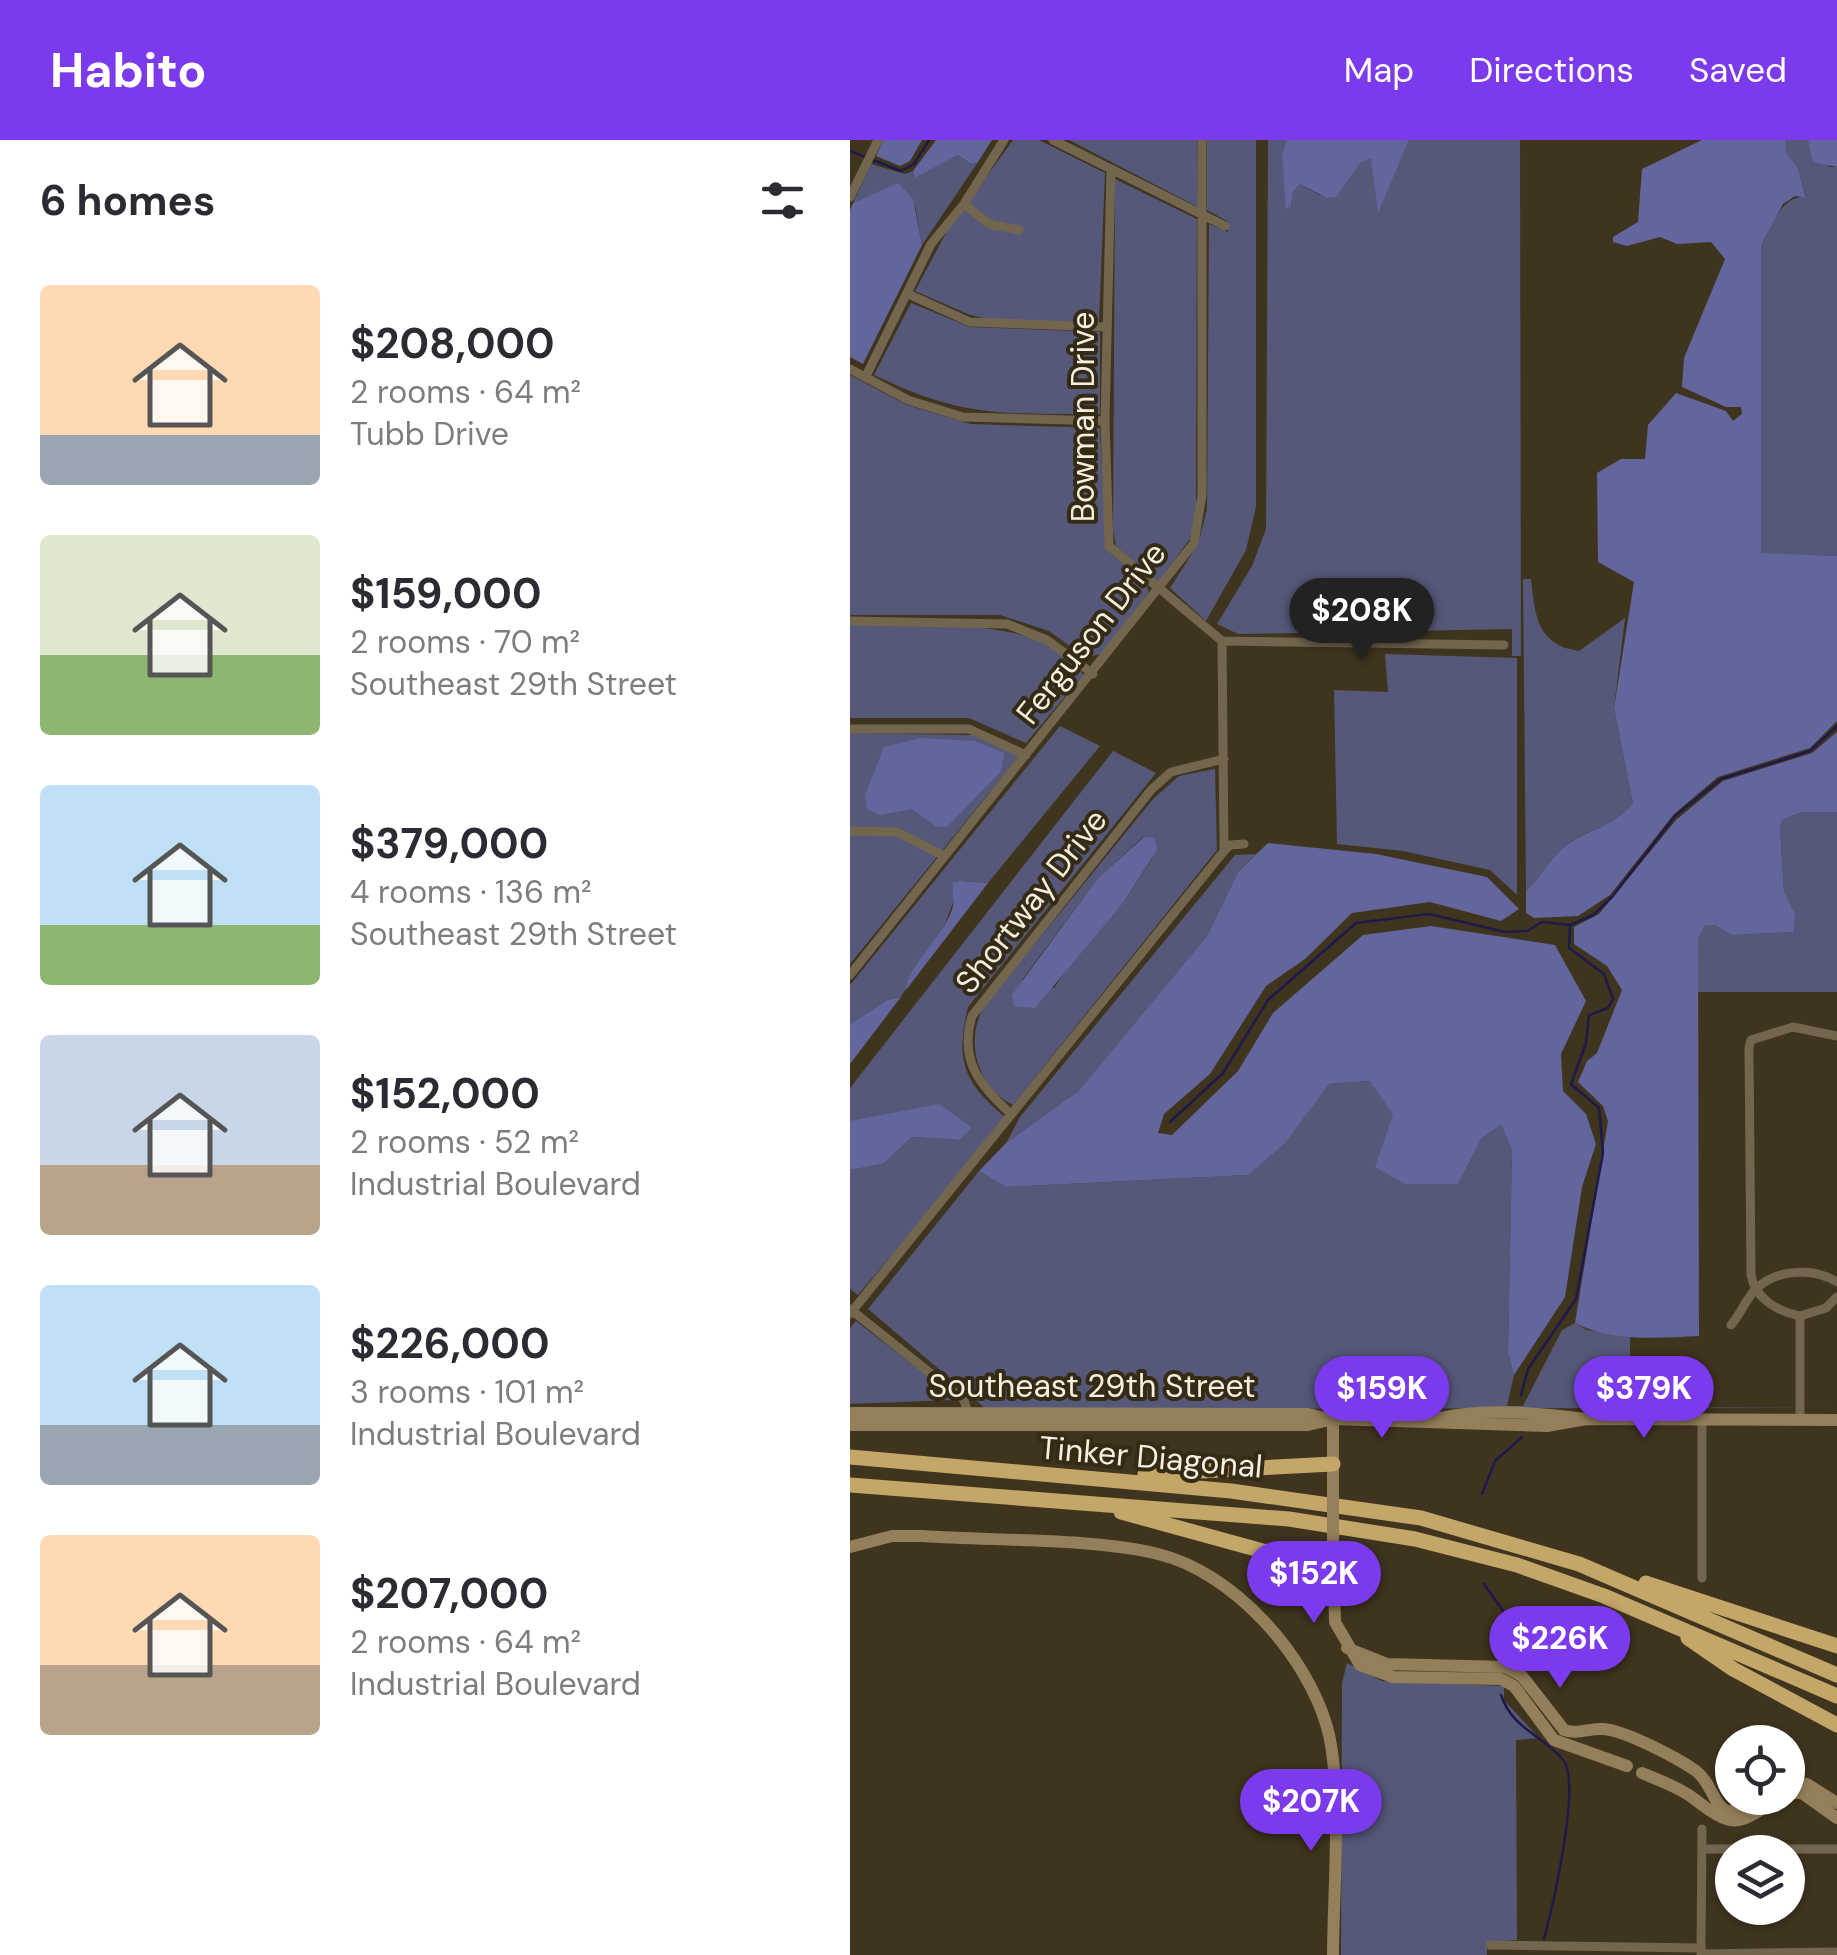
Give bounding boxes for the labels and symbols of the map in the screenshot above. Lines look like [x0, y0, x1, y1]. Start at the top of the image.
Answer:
street label: Bowman Drive [1062, 312, 1104, 522]
street label: Ferguson Drive [1007, 533, 1175, 733]
pin: $208K [1292, 578, 1432, 663]
street label: Shortway Drive [946, 800, 1116, 1002]
pin: $159K [1312, 1356, 1452, 1441]
pin: $379K [1574, 1356, 1714, 1441]
street label: Southeast 29th Street [928, 1365, 1256, 1407]
street label: Tinker Diagonal [1038, 1426, 1264, 1488]
pin: $152K [1244, 1541, 1384, 1626]
pin: $226K [1490, 1606, 1630, 1691]
pin: $207K [1241, 1769, 1381, 1854]

